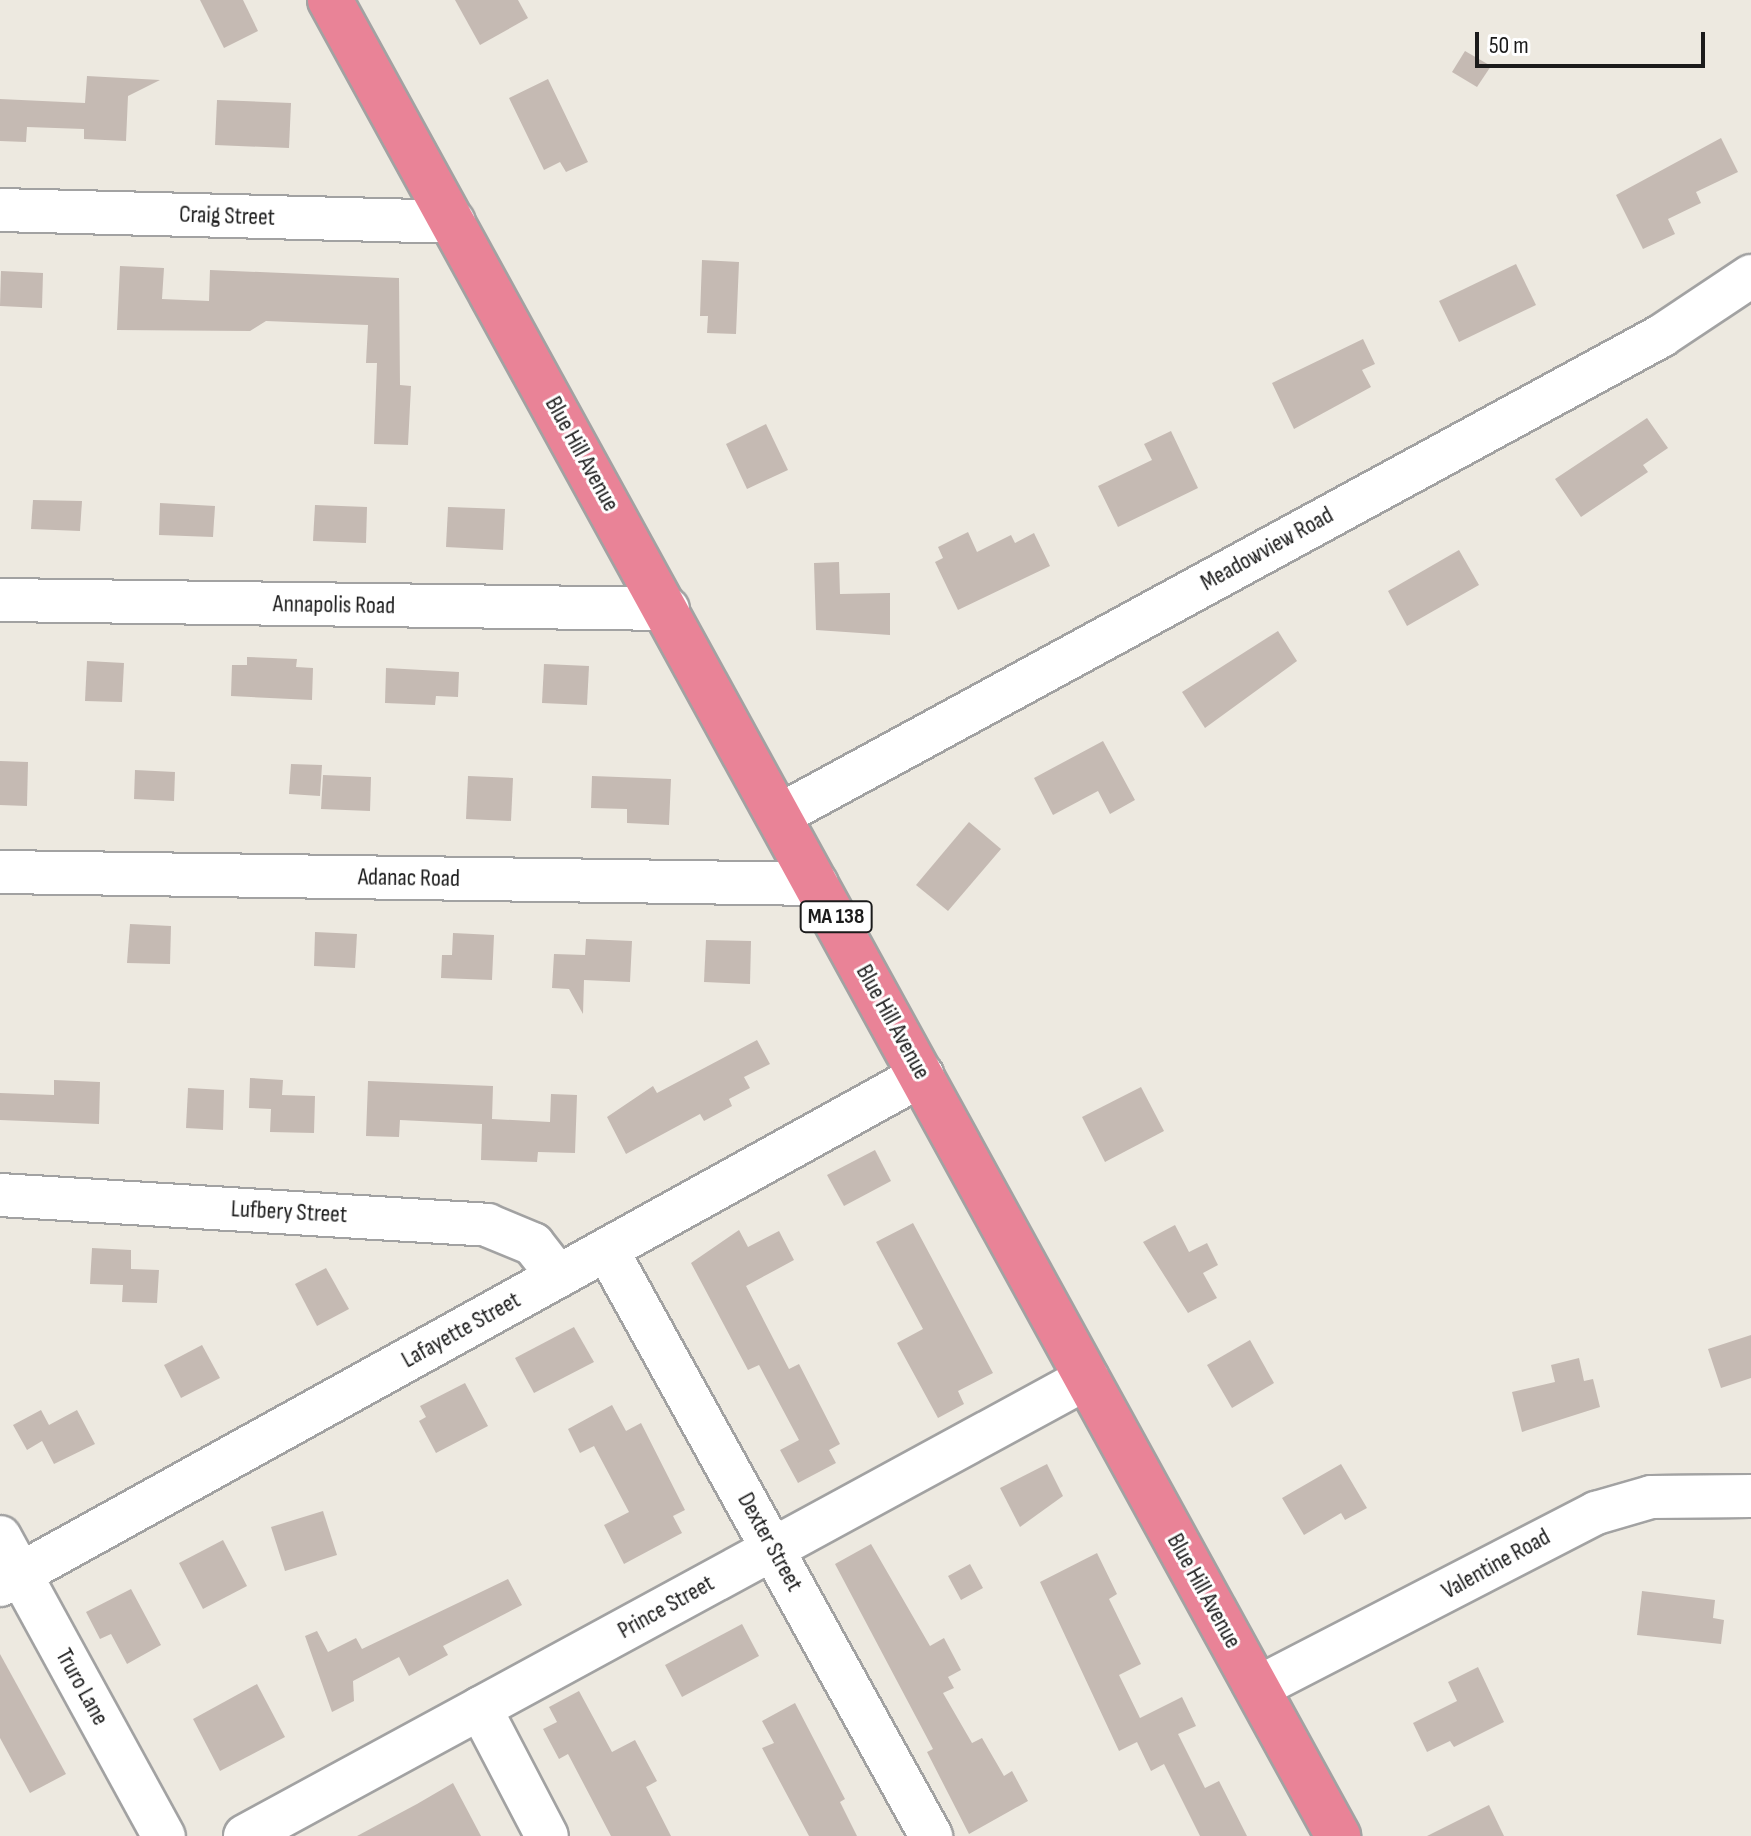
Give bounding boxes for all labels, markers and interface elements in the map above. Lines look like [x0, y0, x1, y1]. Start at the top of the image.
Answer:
scale bar [1479, 16, 1709, 66]
text: 50 m [1489, 31, 1529, 60]
street label: Craig Street [179, 200, 275, 232]
street label: Blue Hill Avenue [539, 392, 625, 516]
street label: Meadowview Road [1196, 501, 1338, 597]
street label: Annapolis Road [273, 590, 395, 620]
street label: Adanac Road [358, 863, 460, 893]
road number: MA 138 [798, 899, 874, 935]
street label: Blue Hill Avenue [850, 960, 936, 1084]
street label: Lufbery Street [230, 1195, 348, 1229]
street label: Lafayette Street [397, 1286, 525, 1374]
street label: Dexter Street [731, 1488, 809, 1596]
street label: Valentine Road [1437, 1522, 1555, 1606]
street label: Blue Hill Avenue [1161, 1529, 1247, 1653]
street label: Prince Street [613, 1569, 719, 1645]
street label: Truro Lane [49, 1644, 115, 1730]

